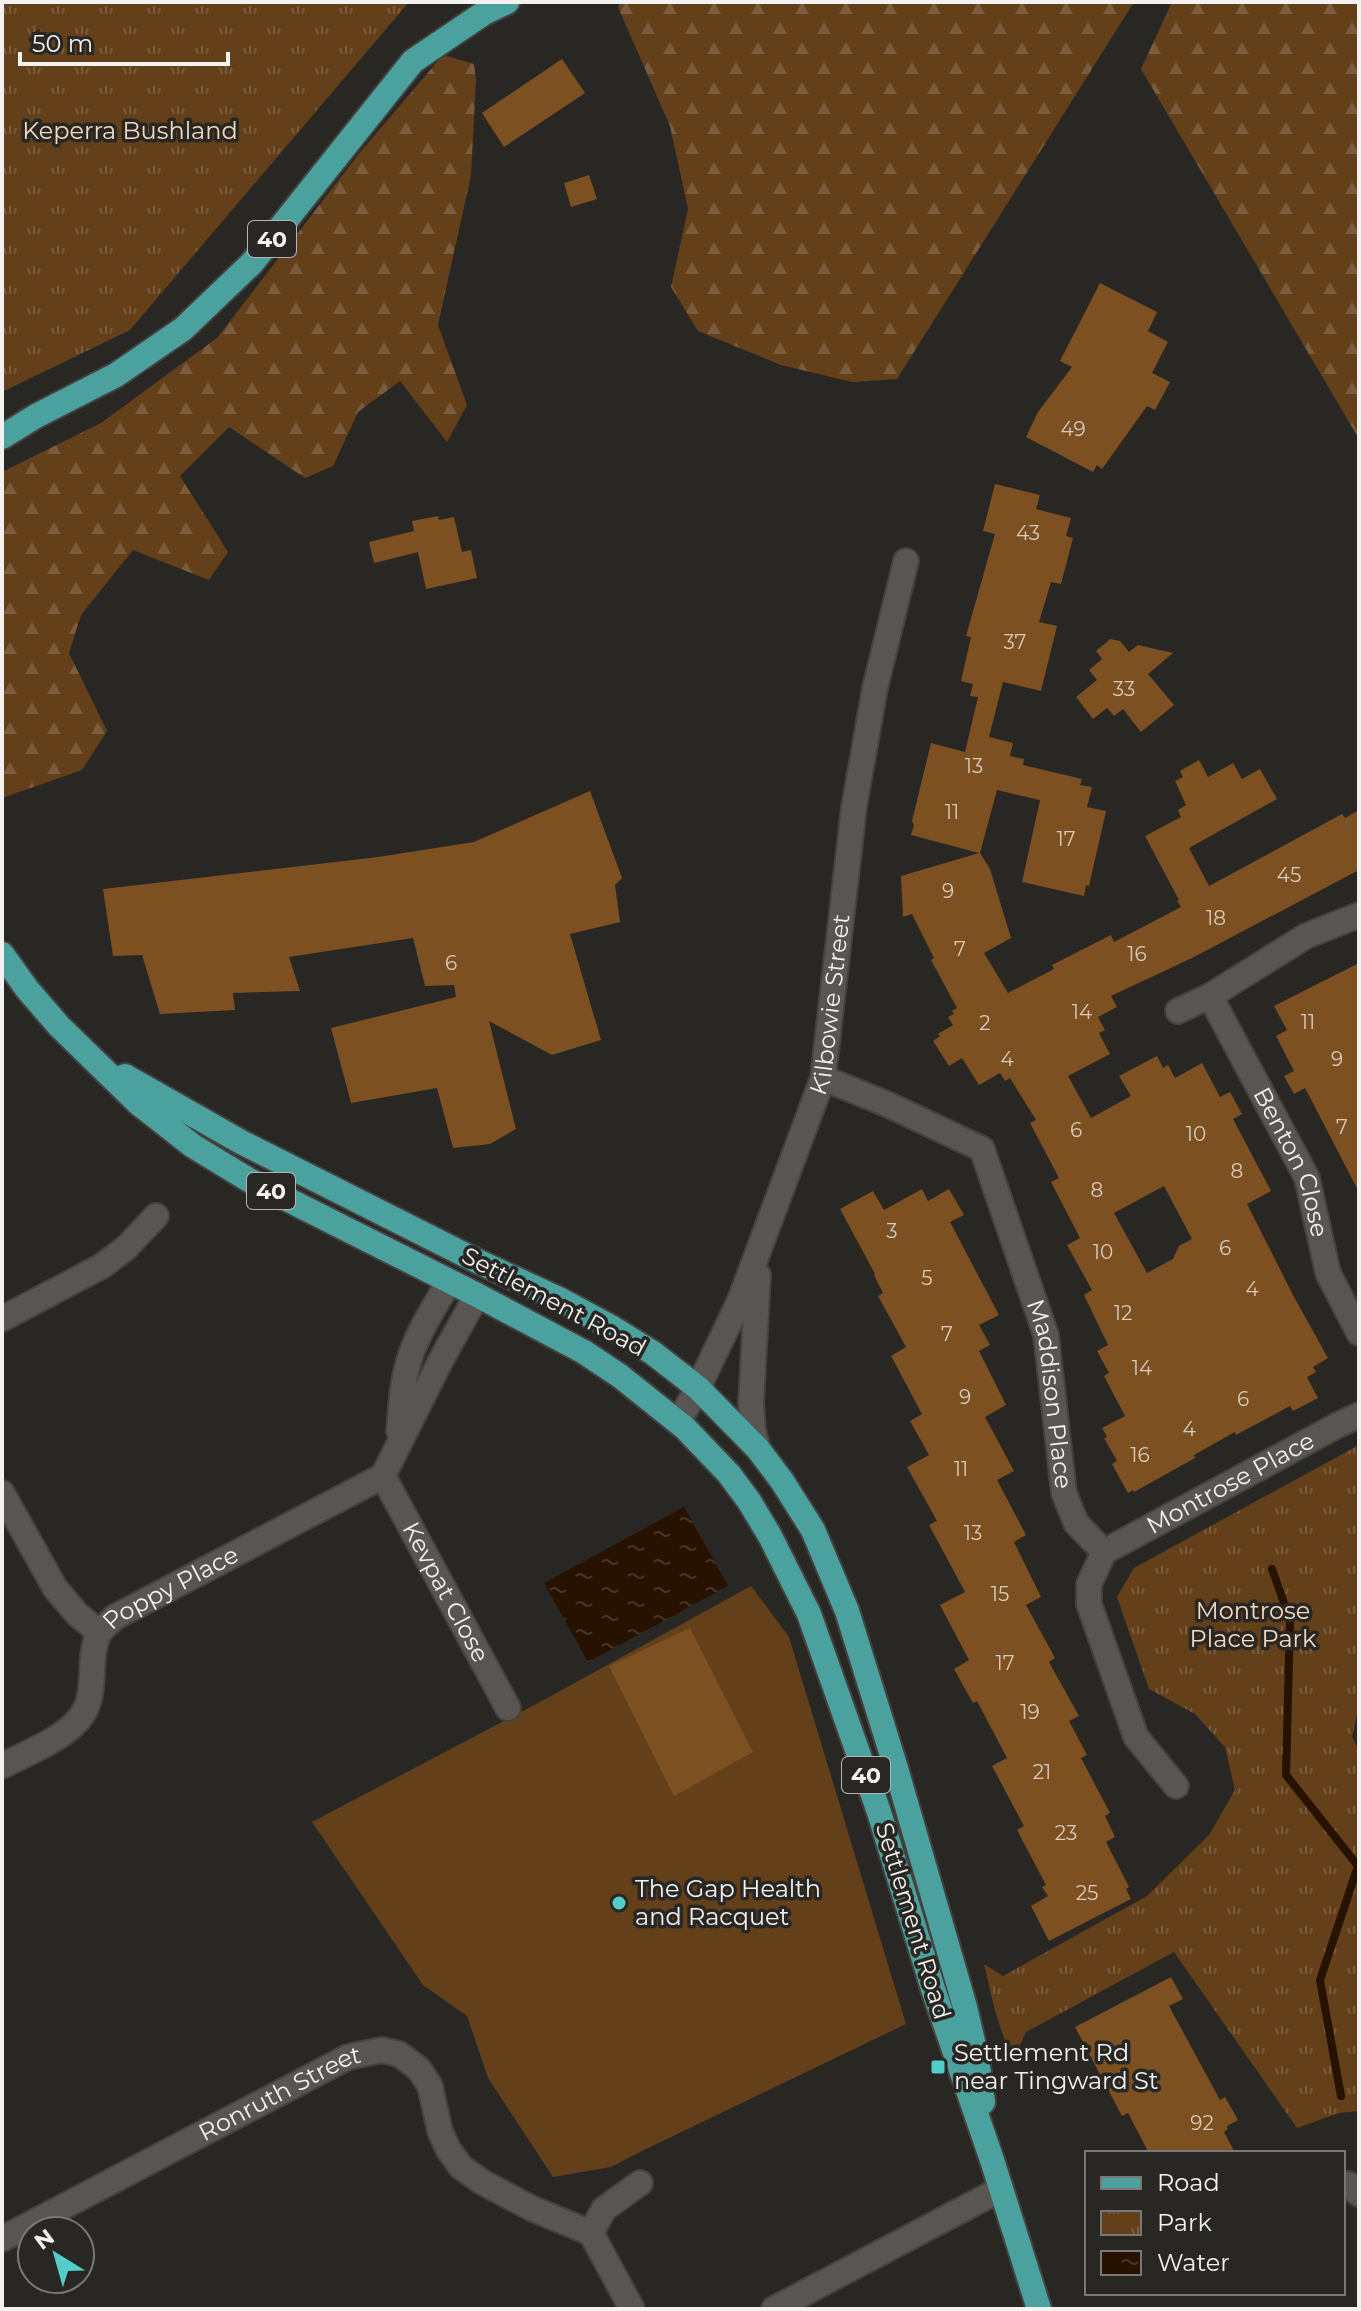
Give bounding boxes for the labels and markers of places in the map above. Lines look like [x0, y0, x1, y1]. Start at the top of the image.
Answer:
place label: The Gap Health and Racquet [635, 1874, 821, 1931]
marker: The Gap Health and Racquet [610, 1894, 628, 1912]
place label: Settlement Rd near Tingward St [954, 2038, 1159, 2095]
marker: Settlement Rd near Tingward St [929, 2058, 947, 2076]

